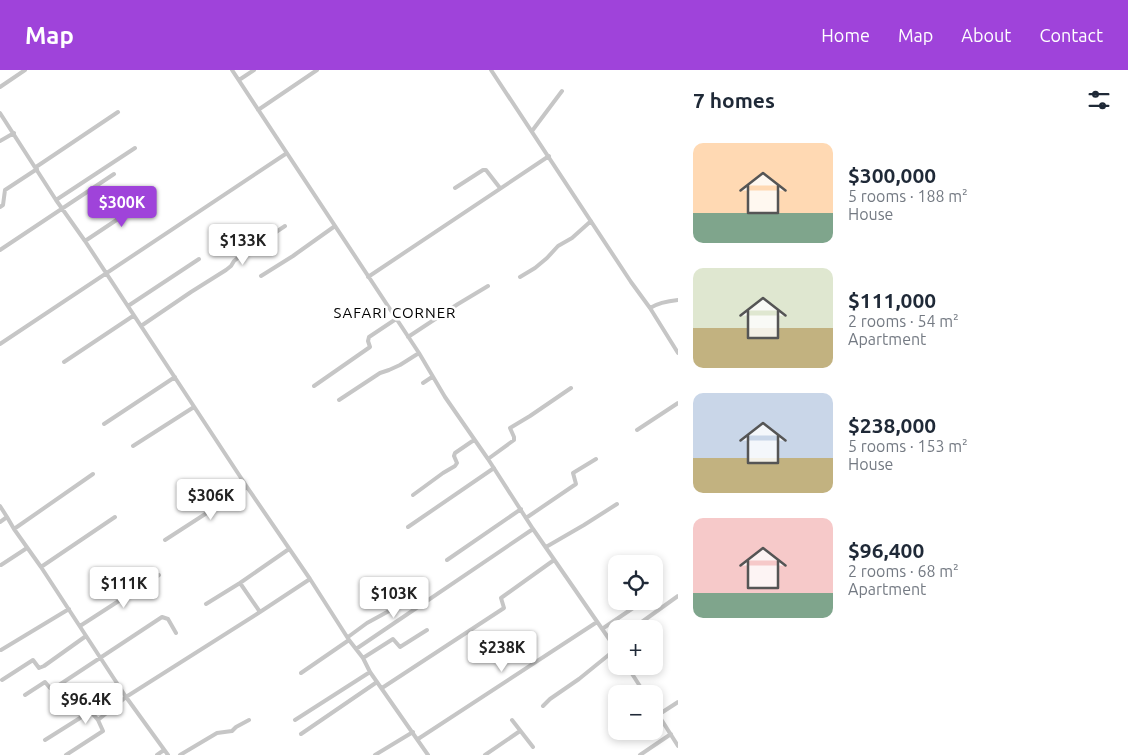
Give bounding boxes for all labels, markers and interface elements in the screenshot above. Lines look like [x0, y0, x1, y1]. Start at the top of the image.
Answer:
text: Map [25, 22, 74, 49]
text: Home [821, 25, 870, 45]
text: Map [898, 25, 933, 45]
text: About [961, 25, 1011, 45]
text: Contact [1039, 25, 1103, 45]
icon: filters [1085, 86, 1113, 114]
text: 7 homes [693, 88, 775, 112]
icon: home [733, 163, 793, 223]
text: $300,000 [848, 163, 936, 187]
pin: $300K [87, 186, 157, 228]
text: 5 rooms · 188 m² [848, 187, 968, 205]
text: $300K [99, 193, 145, 211]
text: House [848, 205, 893, 223]
pin: $133K [208, 224, 278, 266]
text: $133K [220, 231, 266, 249]
icon: home [733, 288, 793, 348]
text: $111,000 [848, 288, 936, 312]
district label: SAFARI CORNER [334, 304, 456, 321]
text: 2 rooms · 54 m² [848, 312, 959, 330]
text: Apartment [848, 330, 926, 348]
icon: home [733, 413, 793, 473]
text: $238,000 [848, 413, 936, 437]
text: 5 rooms · 153 m² [848, 437, 968, 455]
text: House [848, 455, 893, 473]
pin: $306K [176, 478, 246, 521]
text: $306K [188, 486, 234, 504]
icon: home [733, 538, 793, 598]
text: $96,400 [848, 538, 924, 562]
map controls [608, 555, 663, 740]
button: locate [608, 555, 663, 610]
text: 2 rooms · 68 m² [848, 562, 959, 580]
pin: $111K [89, 566, 159, 609]
text: $111K [101, 574, 147, 592]
pin: $103K [359, 576, 429, 619]
text: Apartment [848, 580, 926, 598]
text: $103K [371, 584, 417, 602]
button: + [608, 620, 663, 675]
pin: $238K [467, 630, 537, 673]
text: $238K [479, 638, 525, 656]
pin: $96.4K [45, 682, 127, 725]
button: − [608, 685, 663, 740]
text: $96.4K [61, 690, 111, 708]

